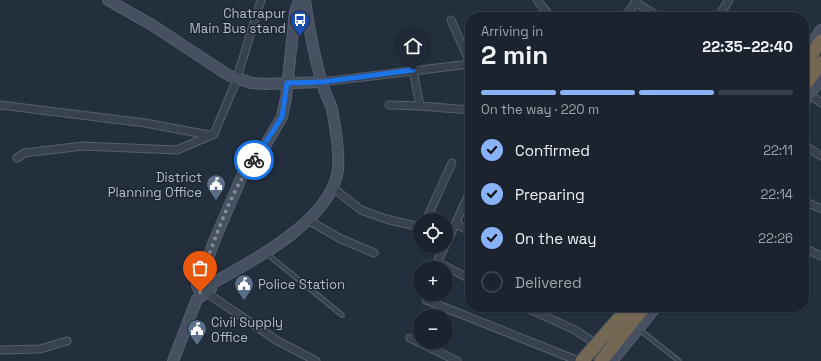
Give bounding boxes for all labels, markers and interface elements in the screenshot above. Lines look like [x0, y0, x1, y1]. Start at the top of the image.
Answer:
place label: Chatrapur Main Bus stand [190, 5, 286, 37]
bus stop icon: Chatrapur Main Bus stand [289, 9, 311, 37]
text: Arriving in [481, 23, 543, 40]
pin [396, 29, 430, 70]
icon: home [402, 35, 424, 57]
text: 22:35–22:40 [702, 37, 793, 56]
text: 2 min [481, 38, 548, 72]
text: On the way · 220 m [481, 101, 599, 118]
icon: check [481, 139, 503, 161]
courier [234, 140, 274, 180]
text: Confirmed [515, 141, 590, 160]
text: 22:11 [763, 142, 793, 159]
icon: bike [243, 149, 265, 171]
place label: District Planning Office [108, 169, 202, 201]
public building icon: District Planning Office [205, 173, 227, 201]
icon: check [481, 183, 503, 205]
text: Preparing [515, 185, 585, 204]
text: 22:14 [760, 186, 793, 203]
map controls [413, 213, 453, 349]
button: locate [413, 213, 453, 253]
icon: check [481, 227, 503, 249]
text: On the way [515, 229, 596, 248]
text: 22:26 [758, 230, 793, 247]
pin [183, 251, 217, 292]
icon: bag [189, 257, 211, 279]
button: + [413, 261, 453, 301]
public building icon: Police Station [233, 273, 255, 301]
text: Delivered [515, 273, 582, 292]
place label: Police Station [258, 276, 345, 293]
button: − [413, 309, 453, 349]
place label: Civil Supply Office [211, 314, 283, 346]
public building icon: Civil Supply Office [186, 318, 208, 346]

